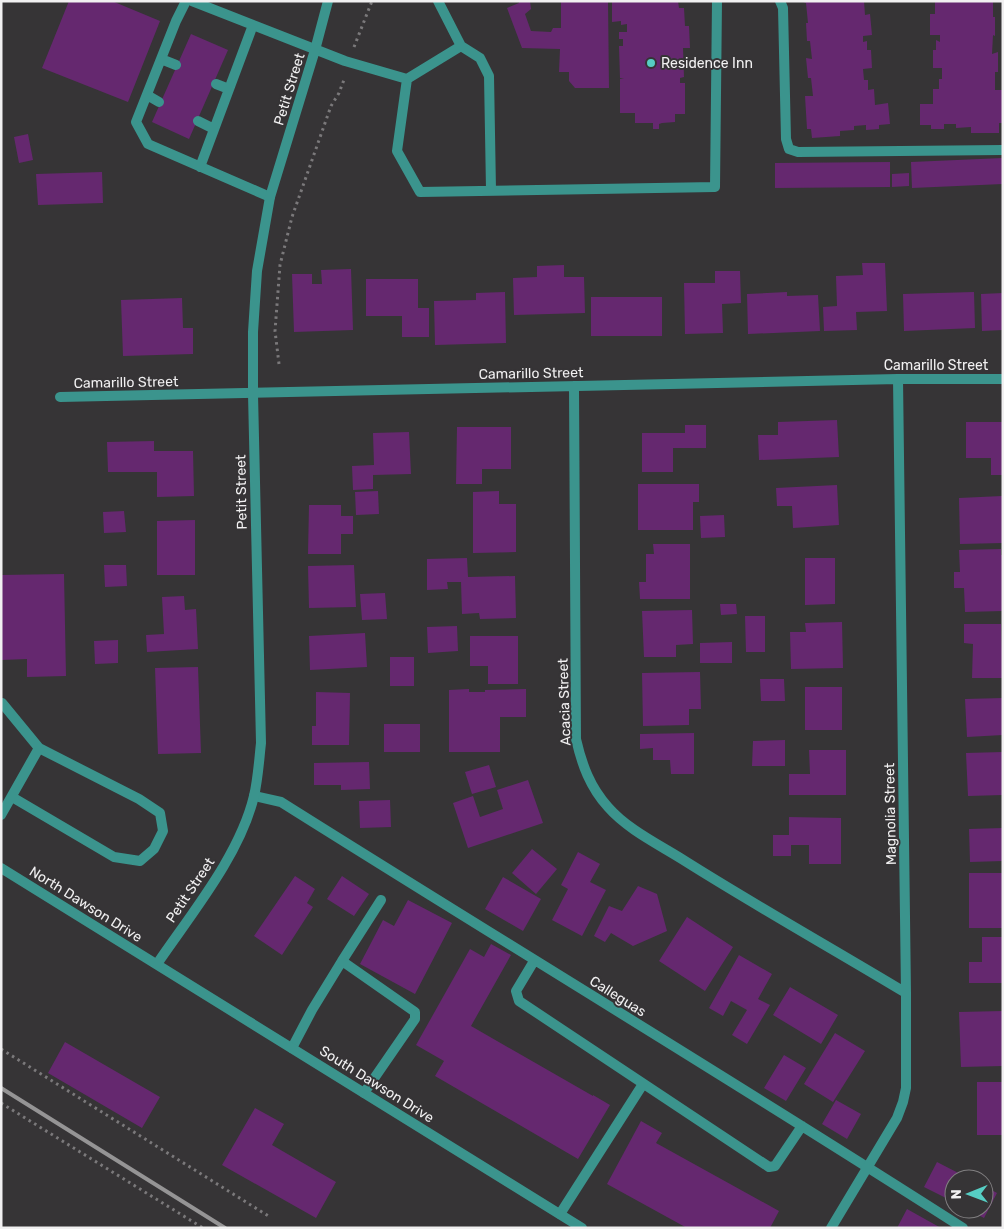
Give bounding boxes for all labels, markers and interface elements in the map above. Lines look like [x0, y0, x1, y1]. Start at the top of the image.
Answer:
street label: Petit Street [270, 50, 309, 127]
place label: Residence Inn [661, 55, 753, 72]
marker: Residence Inn [645, 57, 657, 69]
street label: Camarillo Street [884, 357, 989, 374]
street label: Camarillo Street [479, 364, 584, 383]
street label: Camarillo Street [74, 373, 179, 392]
street label: Petit Street [232, 454, 251, 530]
street label: Acacia Street [554, 657, 575, 746]
street label: Magnolia Street [881, 762, 900, 865]
street label: Petit Street [162, 854, 219, 926]
street label: North Dawson Drive [26, 863, 145, 946]
street label: Calleguas [586, 972, 649, 1020]
street label: South Dawson Drive [316, 1042, 437, 1127]
north arrow [944, 1169, 994, 1219]
text: N [948, 1189, 965, 1199]

